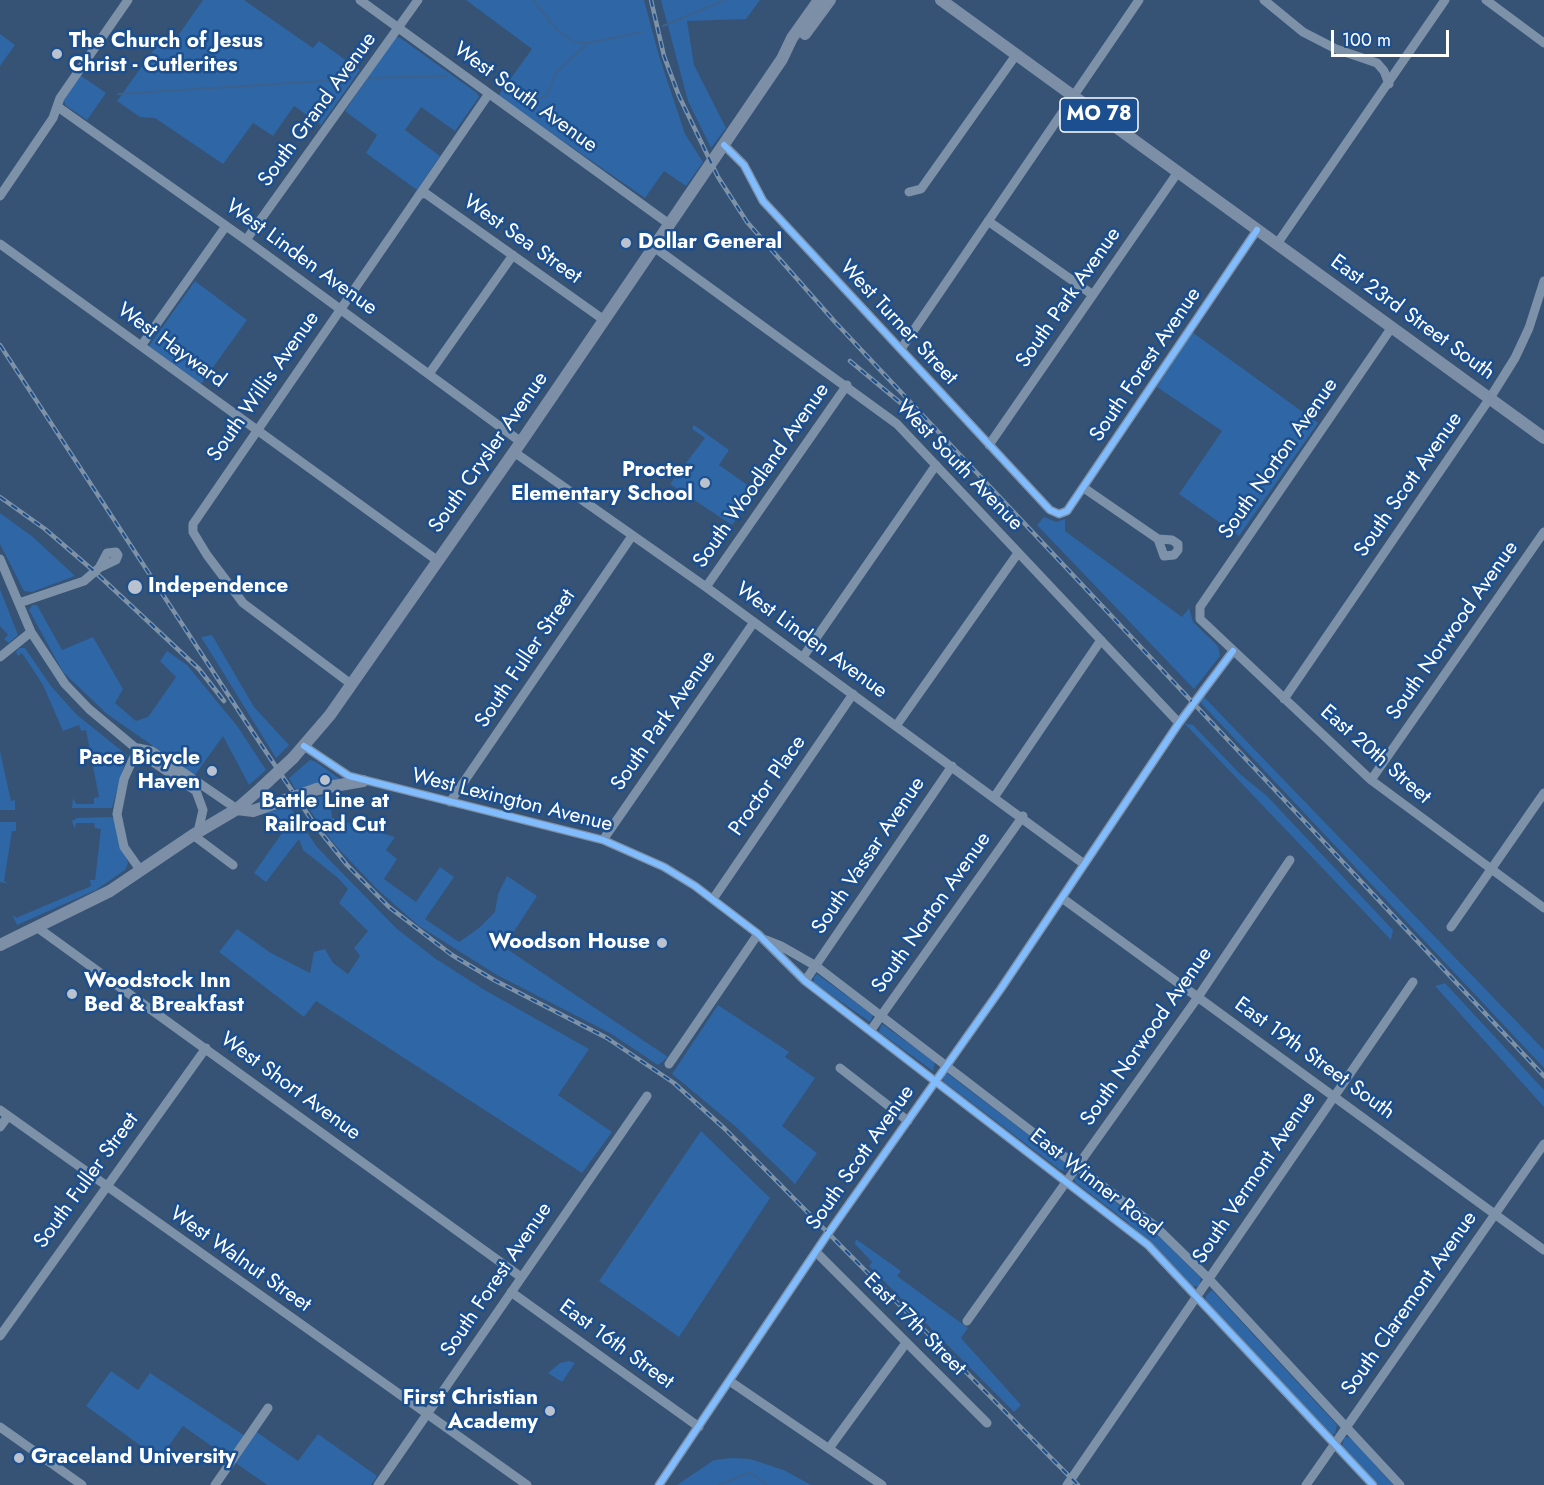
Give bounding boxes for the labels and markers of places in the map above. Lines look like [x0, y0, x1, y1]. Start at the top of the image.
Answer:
place label: The Church of Jesus Christ - Cutlerites [69, 29, 263, 79]
marker: The Church of Jesus Christ - Cutlerites [50, 47, 64, 61]
place label: Dollar General [638, 230, 782, 256]
marker: Dollar General [619, 236, 633, 250]
place label: Procter Elementary School [511, 458, 693, 508]
marker: Procter Elementary School [698, 476, 712, 490]
place label: Independence [148, 574, 288, 600]
marker: Independence [126, 578, 144, 596]
place label: Pace Bicycle Haven [79, 746, 200, 796]
marker: Pace Bicycle Haven [205, 764, 219, 778]
marker: Battle Line at Railroad Cut [318, 773, 332, 787]
place label: Battle Line at Railroad Cut [261, 789, 389, 839]
place label: Woodson House [489, 930, 650, 956]
marker: Woodson House [655, 936, 669, 950]
place label: Woodstock Inn Bed & Breakfast [84, 969, 244, 1019]
marker: Woodstock Inn Bed & Breakfast [65, 987, 79, 1001]
place label: First Christian Academy [403, 1386, 538, 1436]
marker: First Christian Academy [543, 1404, 557, 1418]
place label: Graceland University [31, 1445, 236, 1471]
marker: Graceland University [12, 1451, 26, 1465]

